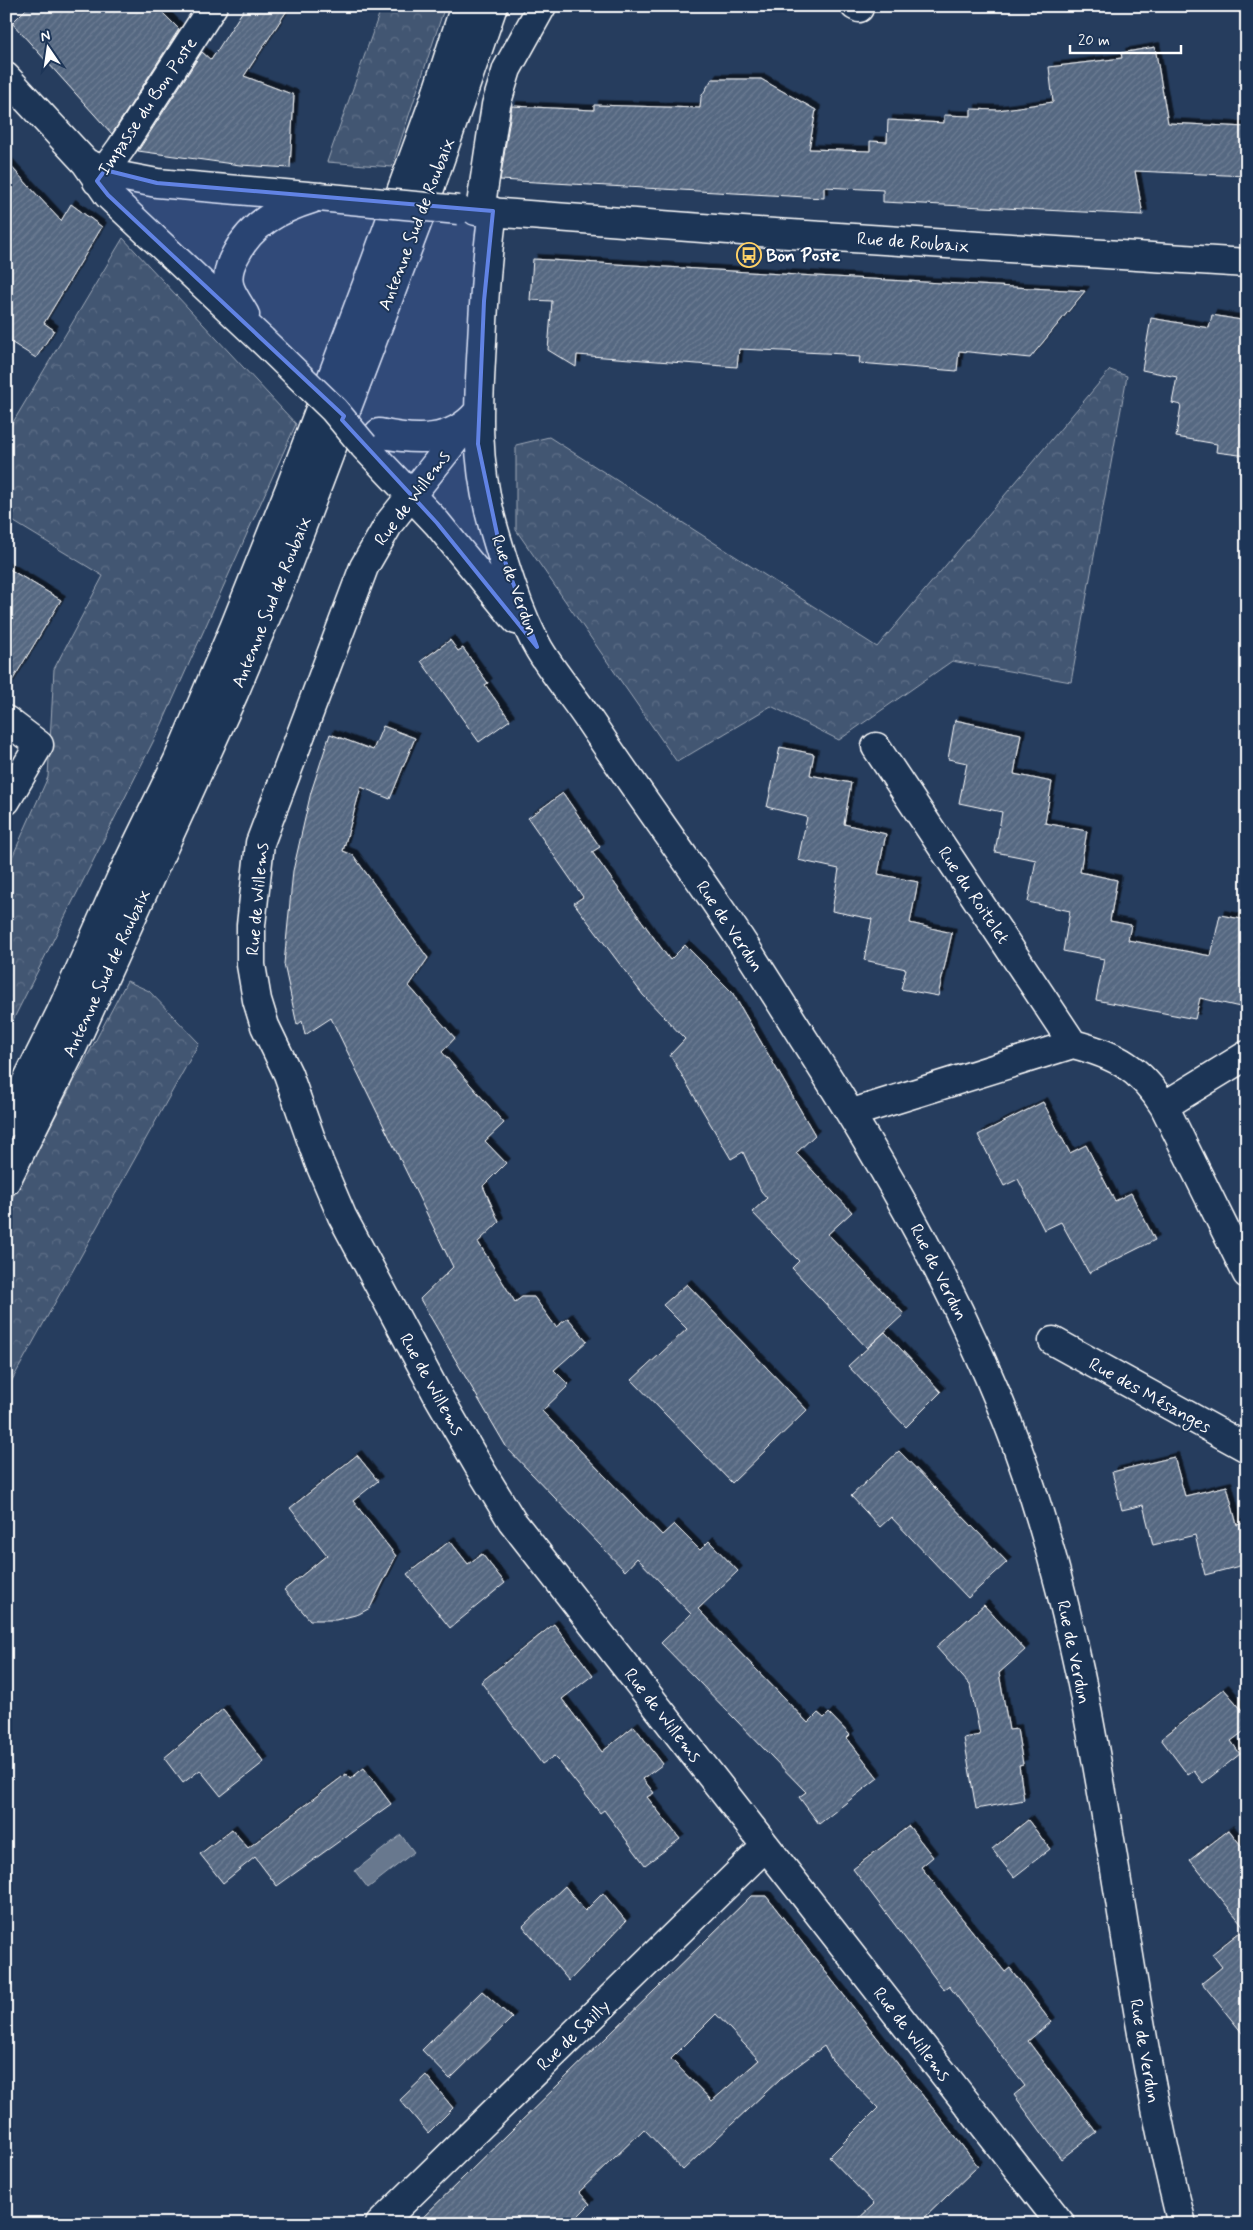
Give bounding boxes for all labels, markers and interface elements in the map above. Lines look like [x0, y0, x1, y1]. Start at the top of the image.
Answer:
north arrow [22, 22, 72, 72]
scale bar [1070, 22, 1182, 54]
text: N [39, 26, 52, 46]
text: 20 m [1078, 31, 1110, 51]
street label: Impasse du Bon Poste [93, 32, 203, 181]
street label: Antenne Sud de Roubaix [373, 135, 461, 314]
street label: Rue de Roubaix [856, 227, 970, 259]
bus stop icon: Bon Poste [736, 242, 762, 268]
place label: Bon Poste [766, 244, 841, 268]
street label: Rue de Willems [369, 446, 456, 551]
street label: Antenne Sud de Roubaix [227, 513, 317, 692]
street label: Rue de Verdun [485, 532, 543, 639]
street label: Rue de Willems [241, 842, 275, 957]
street label: Rue du Roitelet [932, 842, 1015, 949]
street label: Rue de Verdun [690, 876, 769, 977]
street label: Antenne Sud de Roubaix [57, 885, 156, 1061]
street label: Rue de Verdun [903, 1220, 973, 1325]
street label: Rue de Willems [393, 1329, 469, 1440]
street label: Rue des Mésanges [1084, 1352, 1215, 1440]
street label: Rue de Verdun [1050, 1598, 1096, 1706]
street label: Rue de Willems [618, 1664, 707, 1768]
street label: Rue de Willems [867, 1983, 956, 2087]
street label: Rue de Sailly [532, 1995, 615, 2077]
street label: Rue de Verdun [1123, 1997, 1165, 2105]

